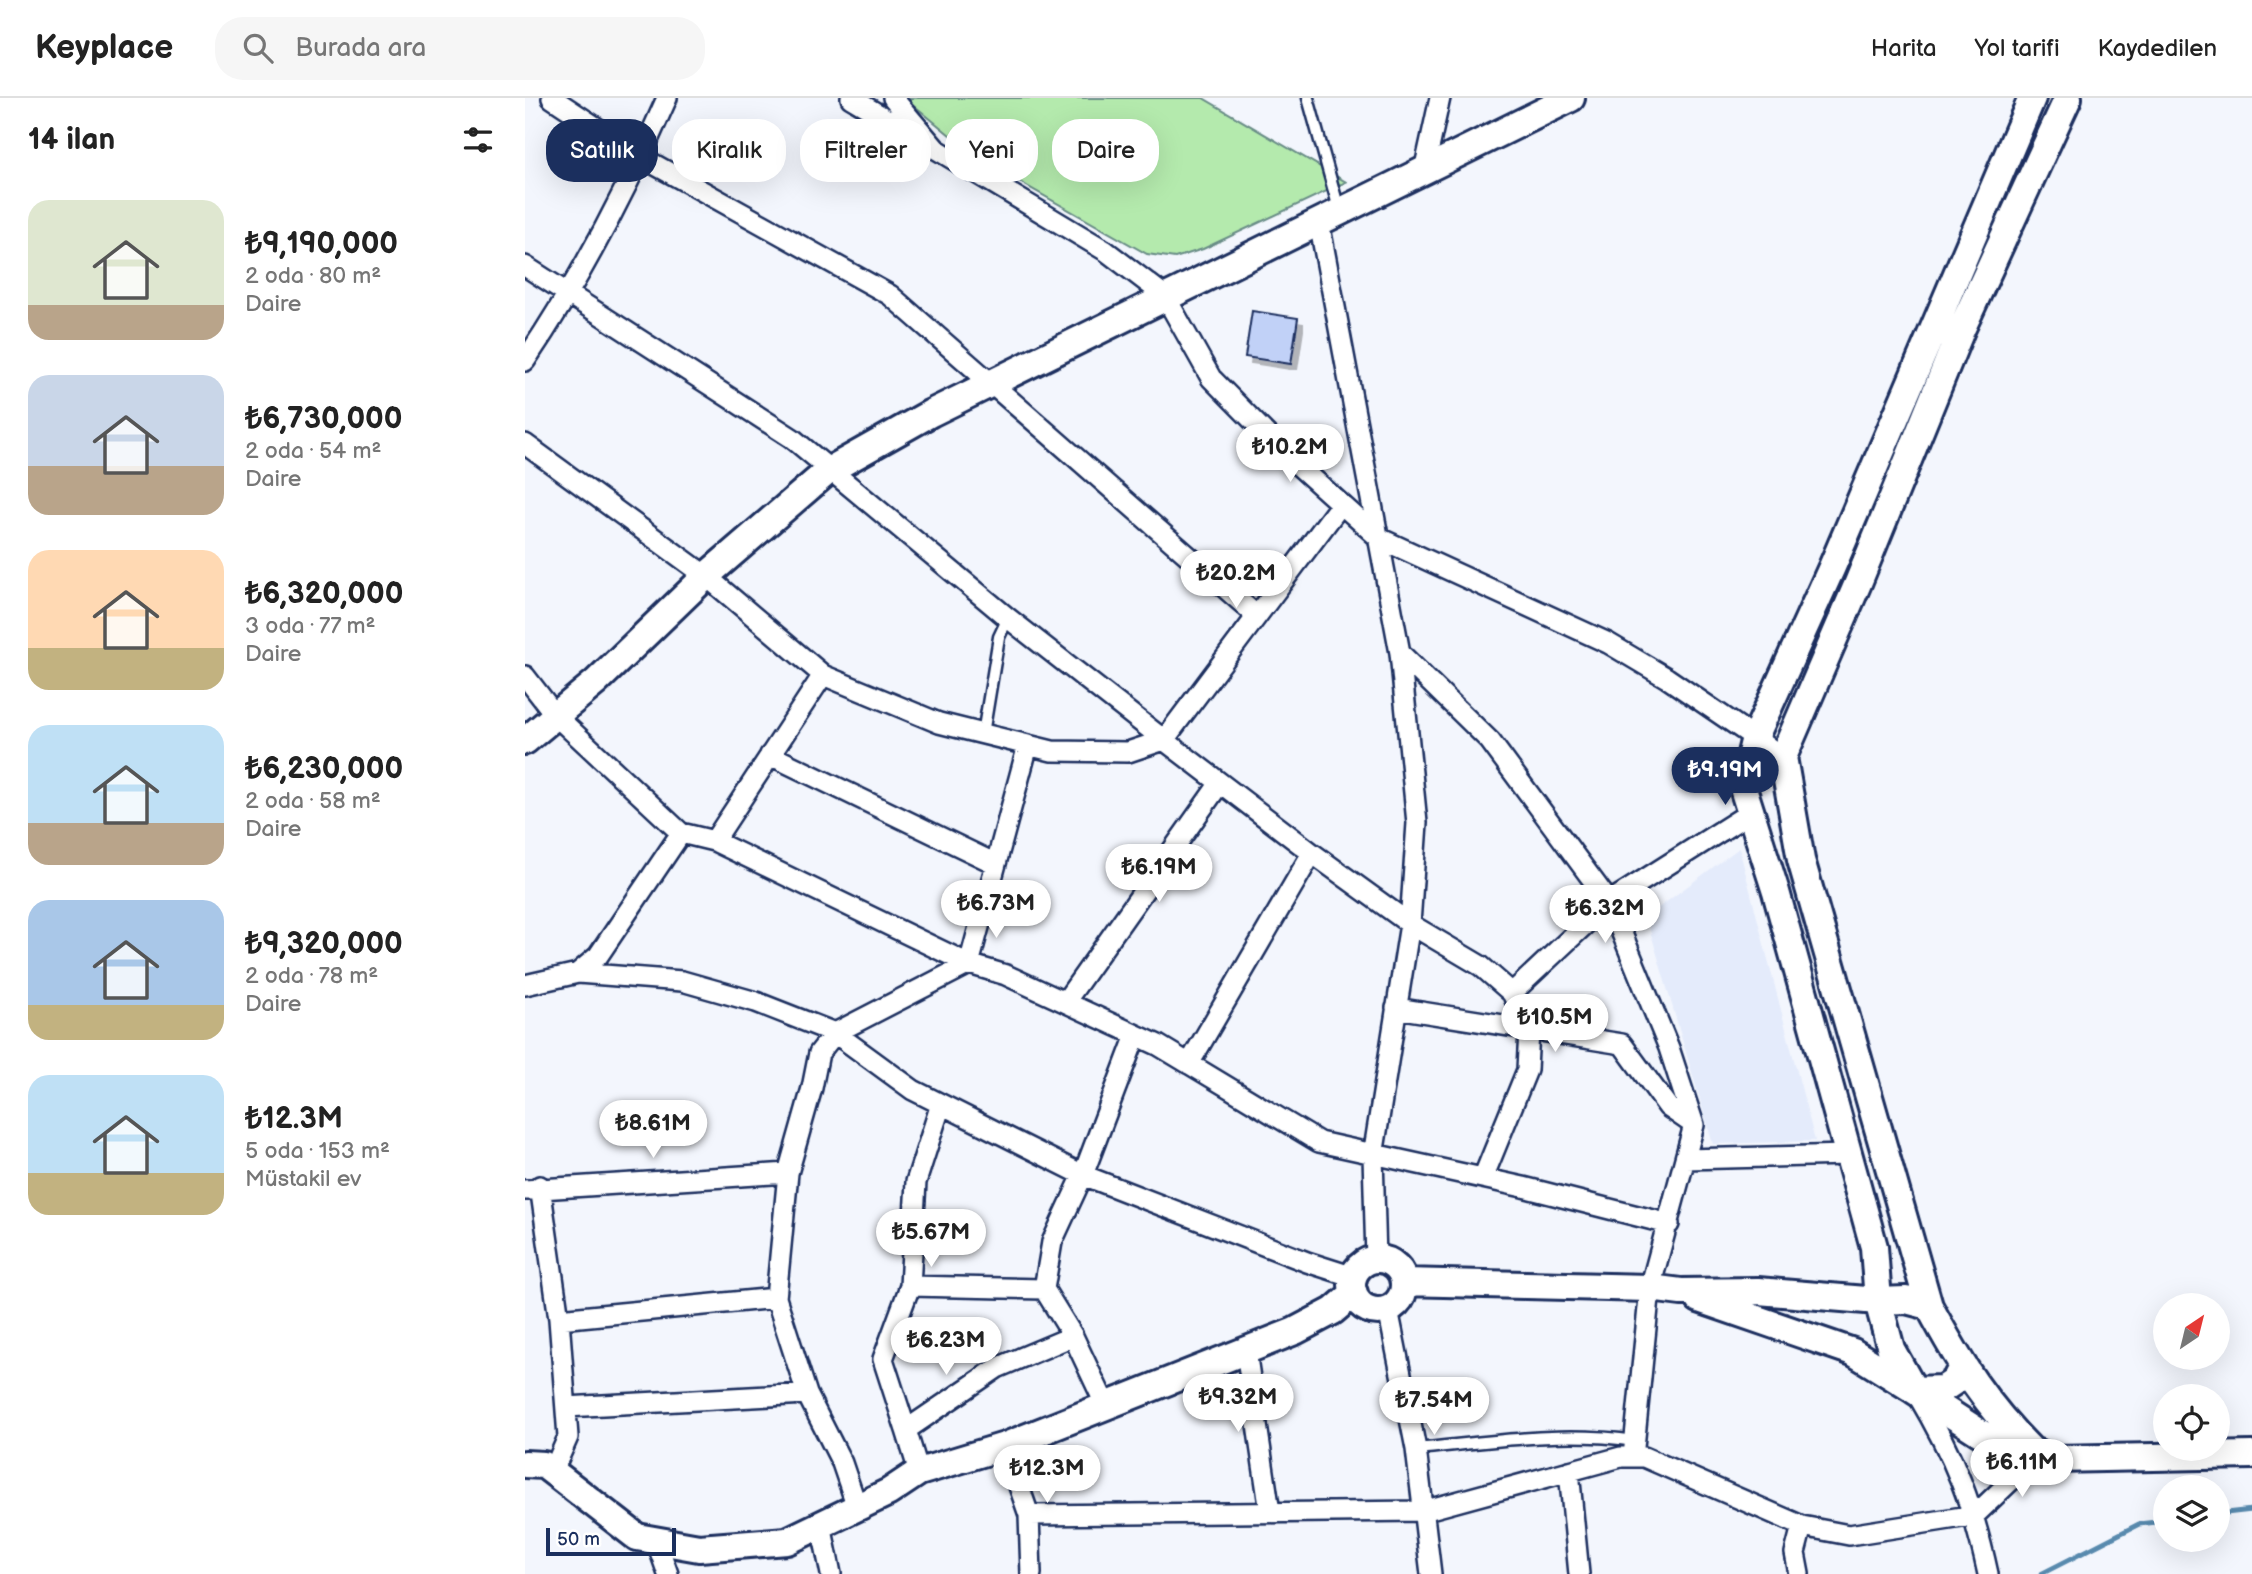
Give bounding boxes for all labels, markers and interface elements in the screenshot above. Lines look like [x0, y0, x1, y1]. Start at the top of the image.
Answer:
search box [215, 17, 705, 80]
text: Keyplace [35, 28, 173, 68]
icon: search [239, 29, 277, 67]
text: Burada ara [295, 33, 426, 64]
text: Harita [1871, 34, 1936, 63]
text: Yol tarifi [1974, 34, 2060, 63]
text: Kaydedilen [2098, 34, 2217, 63]
chip: Satılık [546, 119, 658, 182]
chip: Kiralık [672, 119, 786, 182]
chip: Filtreler [800, 119, 931, 182]
chip: Yeni [945, 119, 1038, 182]
chip: Daire [1052, 119, 1159, 182]
icon: filters [459, 121, 497, 159]
text: 14 ilan [28, 122, 115, 158]
text: ₺9,190,000 [245, 226, 398, 262]
icon: home [84, 228, 168, 312]
text: 2 oda · 80 m² [245, 262, 381, 290]
text: Daire [245, 290, 301, 318]
text: ₺6,730,000 [245, 401, 403, 437]
icon: home [84, 403, 168, 487]
pin: ₺10.2M [1233, 424, 1347, 484]
text: ₺10.2M [1252, 433, 1328, 461]
text: 2 oda · 54 m² [245, 437, 381, 465]
text: Daire [245, 465, 301, 493]
pin: ₺20.2M [1179, 550, 1293, 610]
text: ₺20.2M [1196, 559, 1276, 587]
text: ₺6,320,000 [245, 576, 403, 612]
icon: home [84, 578, 168, 662]
text: 3 oda · 77 m² [245, 612, 375, 640]
text: Daire [245, 640, 301, 668]
pin: ₺9.19M [1668, 748, 1782, 807]
text: ₺6,230,000 [245, 751, 403, 787]
icon: home [84, 753, 168, 837]
text: ₺9.19M [1688, 756, 1762, 784]
text: 2 oda · 58 m² [245, 787, 381, 815]
text: Daire [245, 815, 301, 843]
pin: ₺6.19M [1102, 844, 1216, 904]
text: ₺6.19M [1121, 853, 1197, 881]
pin: ₺6.73M [939, 880, 1053, 940]
pin: ₺6.32M [1548, 886, 1662, 945]
text: ₺6.73M [957, 889, 1035, 917]
text: ₺6.32M [1565, 894, 1645, 922]
text: ₺9,320,000 [245, 926, 403, 962]
icon: home [84, 928, 168, 1012]
text: 2 oda · 78 m² [245, 962, 378, 990]
text: Daire [245, 990, 301, 1018]
pin: ₺10.5M [1498, 995, 1612, 1054]
text: ₺10.5M [1517, 1003, 1593, 1031]
pin: ₺8.61M [596, 1100, 710, 1160]
text: ₺12.3M [245, 1101, 343, 1137]
icon: home [84, 1103, 168, 1187]
text: ₺8.61M [615, 1109, 691, 1137]
text: 5 oda · 153 m² [245, 1137, 390, 1165]
text: Müstakil ev [245, 1165, 361, 1193]
pin: ₺5.67M [874, 1210, 988, 1269]
text: ₺5.67M [892, 1218, 970, 1246]
north arrow [2153, 1293, 2229, 1370]
map controls [2153, 1293, 2230, 1552]
pin: ₺6.23M [889, 1318, 1003, 1377]
text: ₺6.23M [907, 1326, 985, 1354]
pin: ₺9.32M [1181, 1374, 1295, 1434]
pin: ₺7.54M [1377, 1378, 1491, 1437]
text: ₺9.32M [1199, 1383, 1277, 1411]
button: locate [2153, 1384, 2230, 1461]
text: ₺7.54M [1395, 1386, 1473, 1414]
pin: ₺6.11M [1965, 1440, 2079, 1499]
pin: ₺12.3M [990, 1446, 1104, 1505]
text: ₺6.11M [1986, 1448, 2058, 1476]
text: ₺12.3M [1010, 1454, 1084, 1482]
button: layers [2153, 1475, 2230, 1552]
scale bar [546, 1525, 675, 1557]
text: 50 m [557, 1528, 600, 1551]

